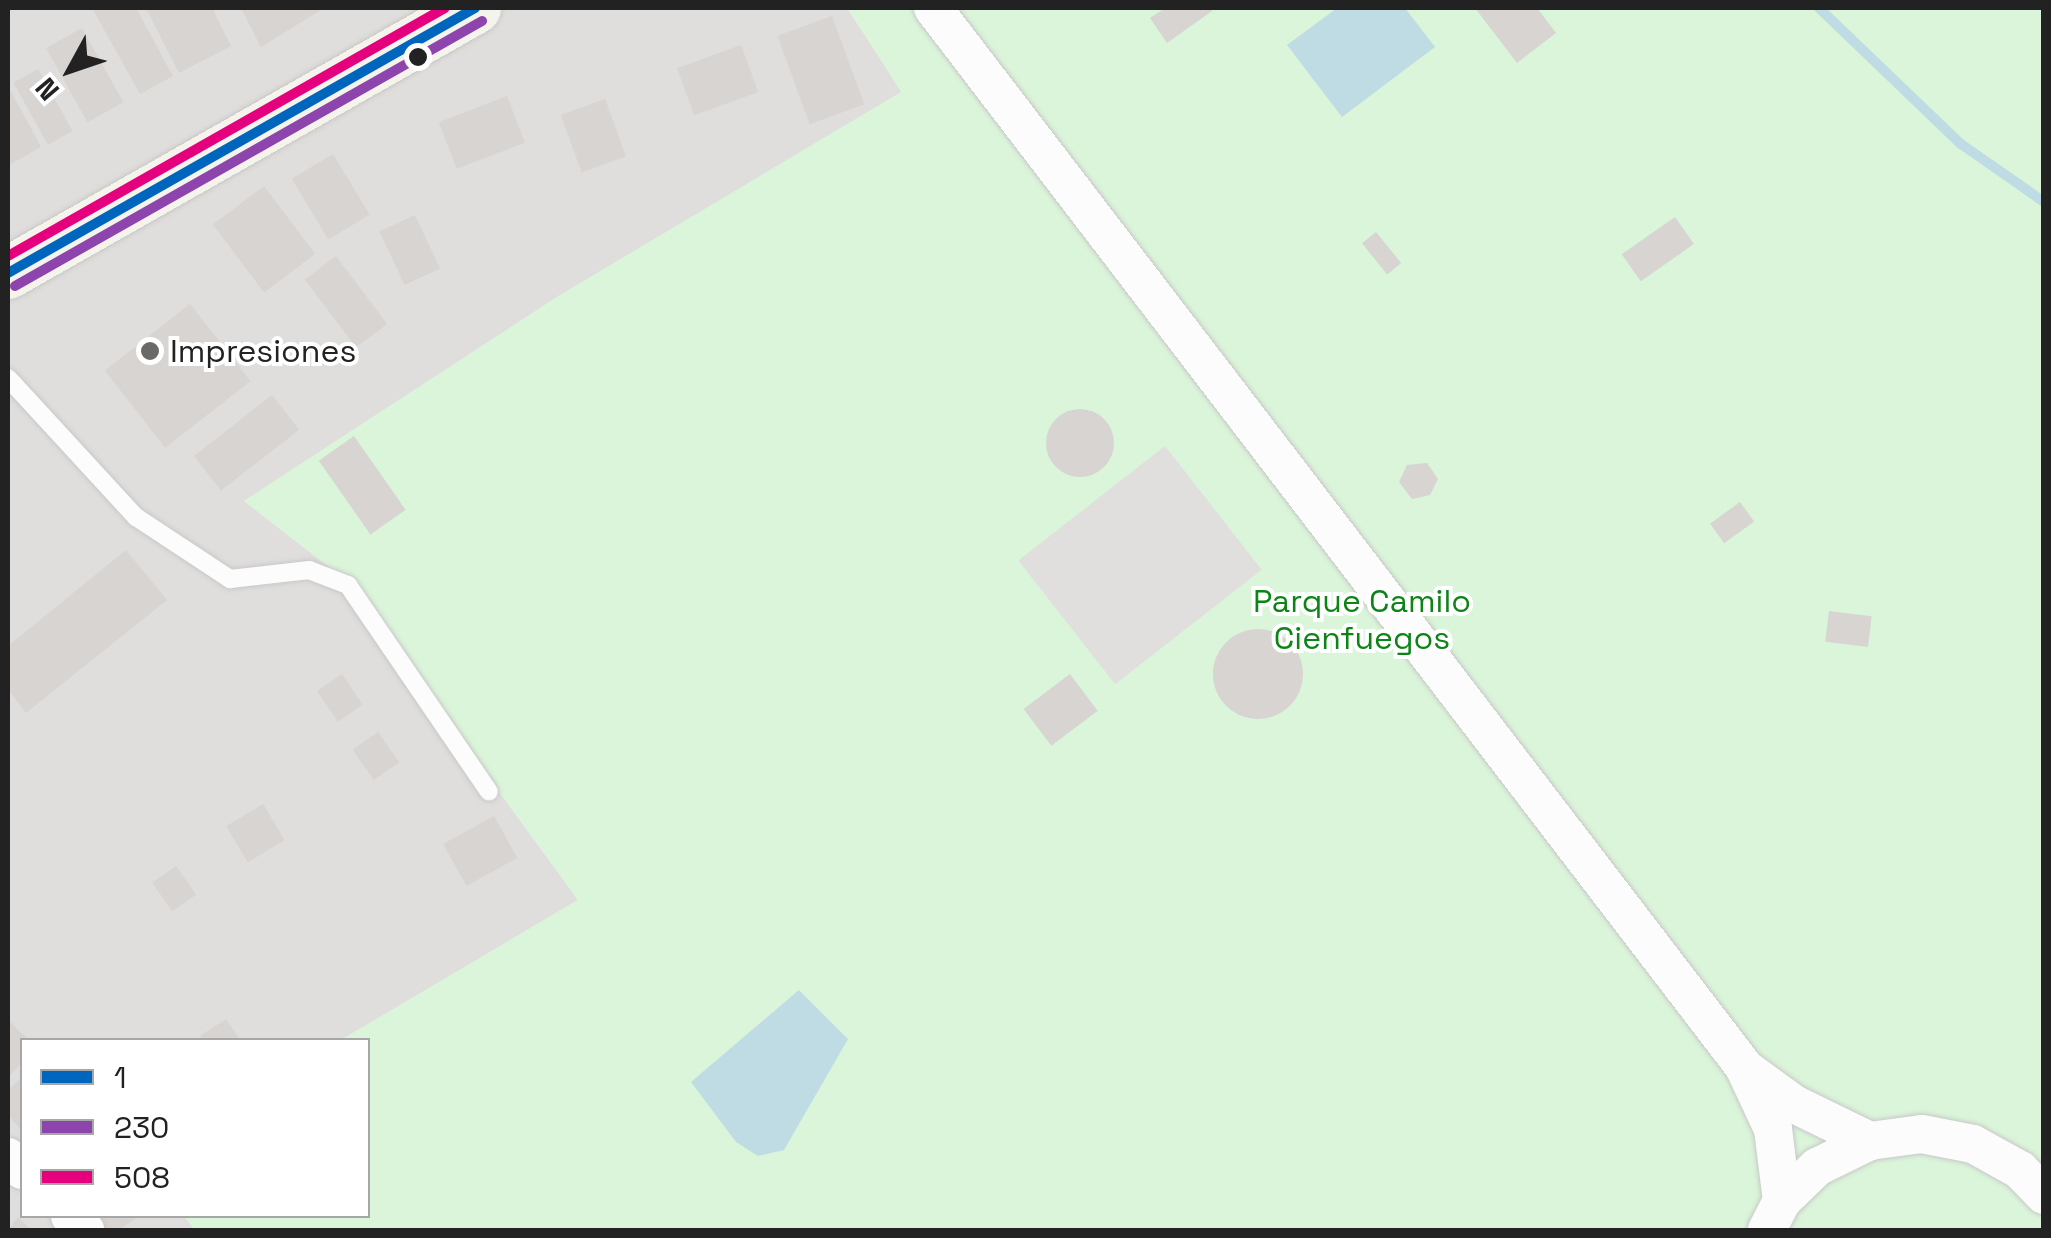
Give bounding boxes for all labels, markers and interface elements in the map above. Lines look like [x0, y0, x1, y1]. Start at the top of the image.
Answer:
north arrow [20, 20, 120, 120]
unlabelled marker [408, 47, 428, 67]
text: N [27, 71, 67, 108]
place label: Impresiones [170, 332, 356, 370]
marker: Impresiones [139, 340, 161, 362]
park label: Parque Camilo Cienfuegos [1253, 583, 1471, 658]
legend [20, 1038, 370, 1218]
text: 1 [114, 1058, 127, 1097]
text: 230 [114, 1108, 169, 1147]
text: 508 [114, 1158, 170, 1197]

